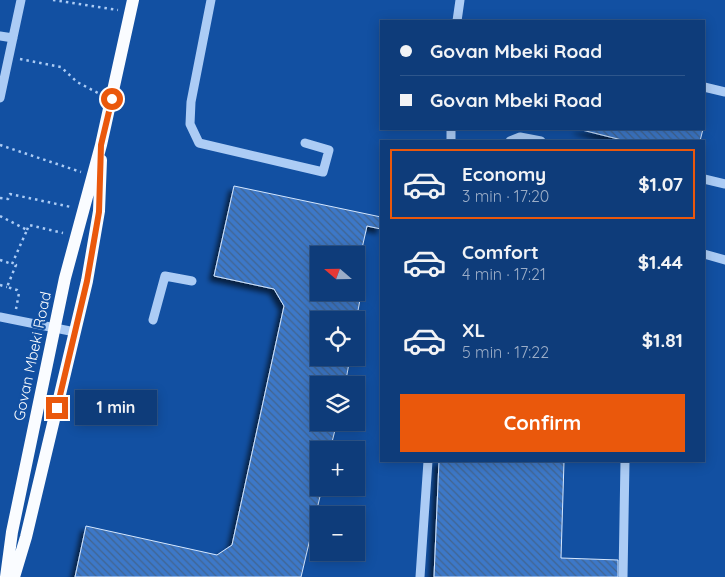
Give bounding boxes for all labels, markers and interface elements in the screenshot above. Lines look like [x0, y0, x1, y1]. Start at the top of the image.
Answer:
text: Govan Mbeki Road [430, 39, 602, 63]
route start [101, 88, 123, 110]
text: Govan Mbeki Road [430, 88, 602, 112]
icon: car [402, 162, 447, 207]
text: Economy [462, 162, 546, 186]
text: $1.07 [638, 172, 683, 196]
text: 3 min · 17:20 [462, 186, 549, 206]
icon: car [402, 240, 447, 285]
text: Comfort [462, 240, 539, 264]
north arrow [310, 246, 365, 301]
map controls [310, 246, 365, 561]
text: $1.44 [638, 250, 683, 274]
text: 4 min · 17:21 [462, 264, 546, 284]
street label: Govan Mbeki Road [9, 290, 55, 422]
button: locate [310, 311, 365, 366]
icon: car [402, 318, 447, 363]
text: XL [462, 318, 485, 342]
text: $1.81 [642, 328, 683, 352]
text: 5 min · 17:22 [462, 342, 549, 362]
button: layers [310, 376, 365, 431]
callout: 1 min [74, 390, 157, 426]
button: Confirm [400, 394, 685, 452]
route end [46, 397, 68, 419]
text: 1 min [97, 397, 135, 417]
button: + [310, 441, 365, 496]
button: − [310, 506, 365, 561]

